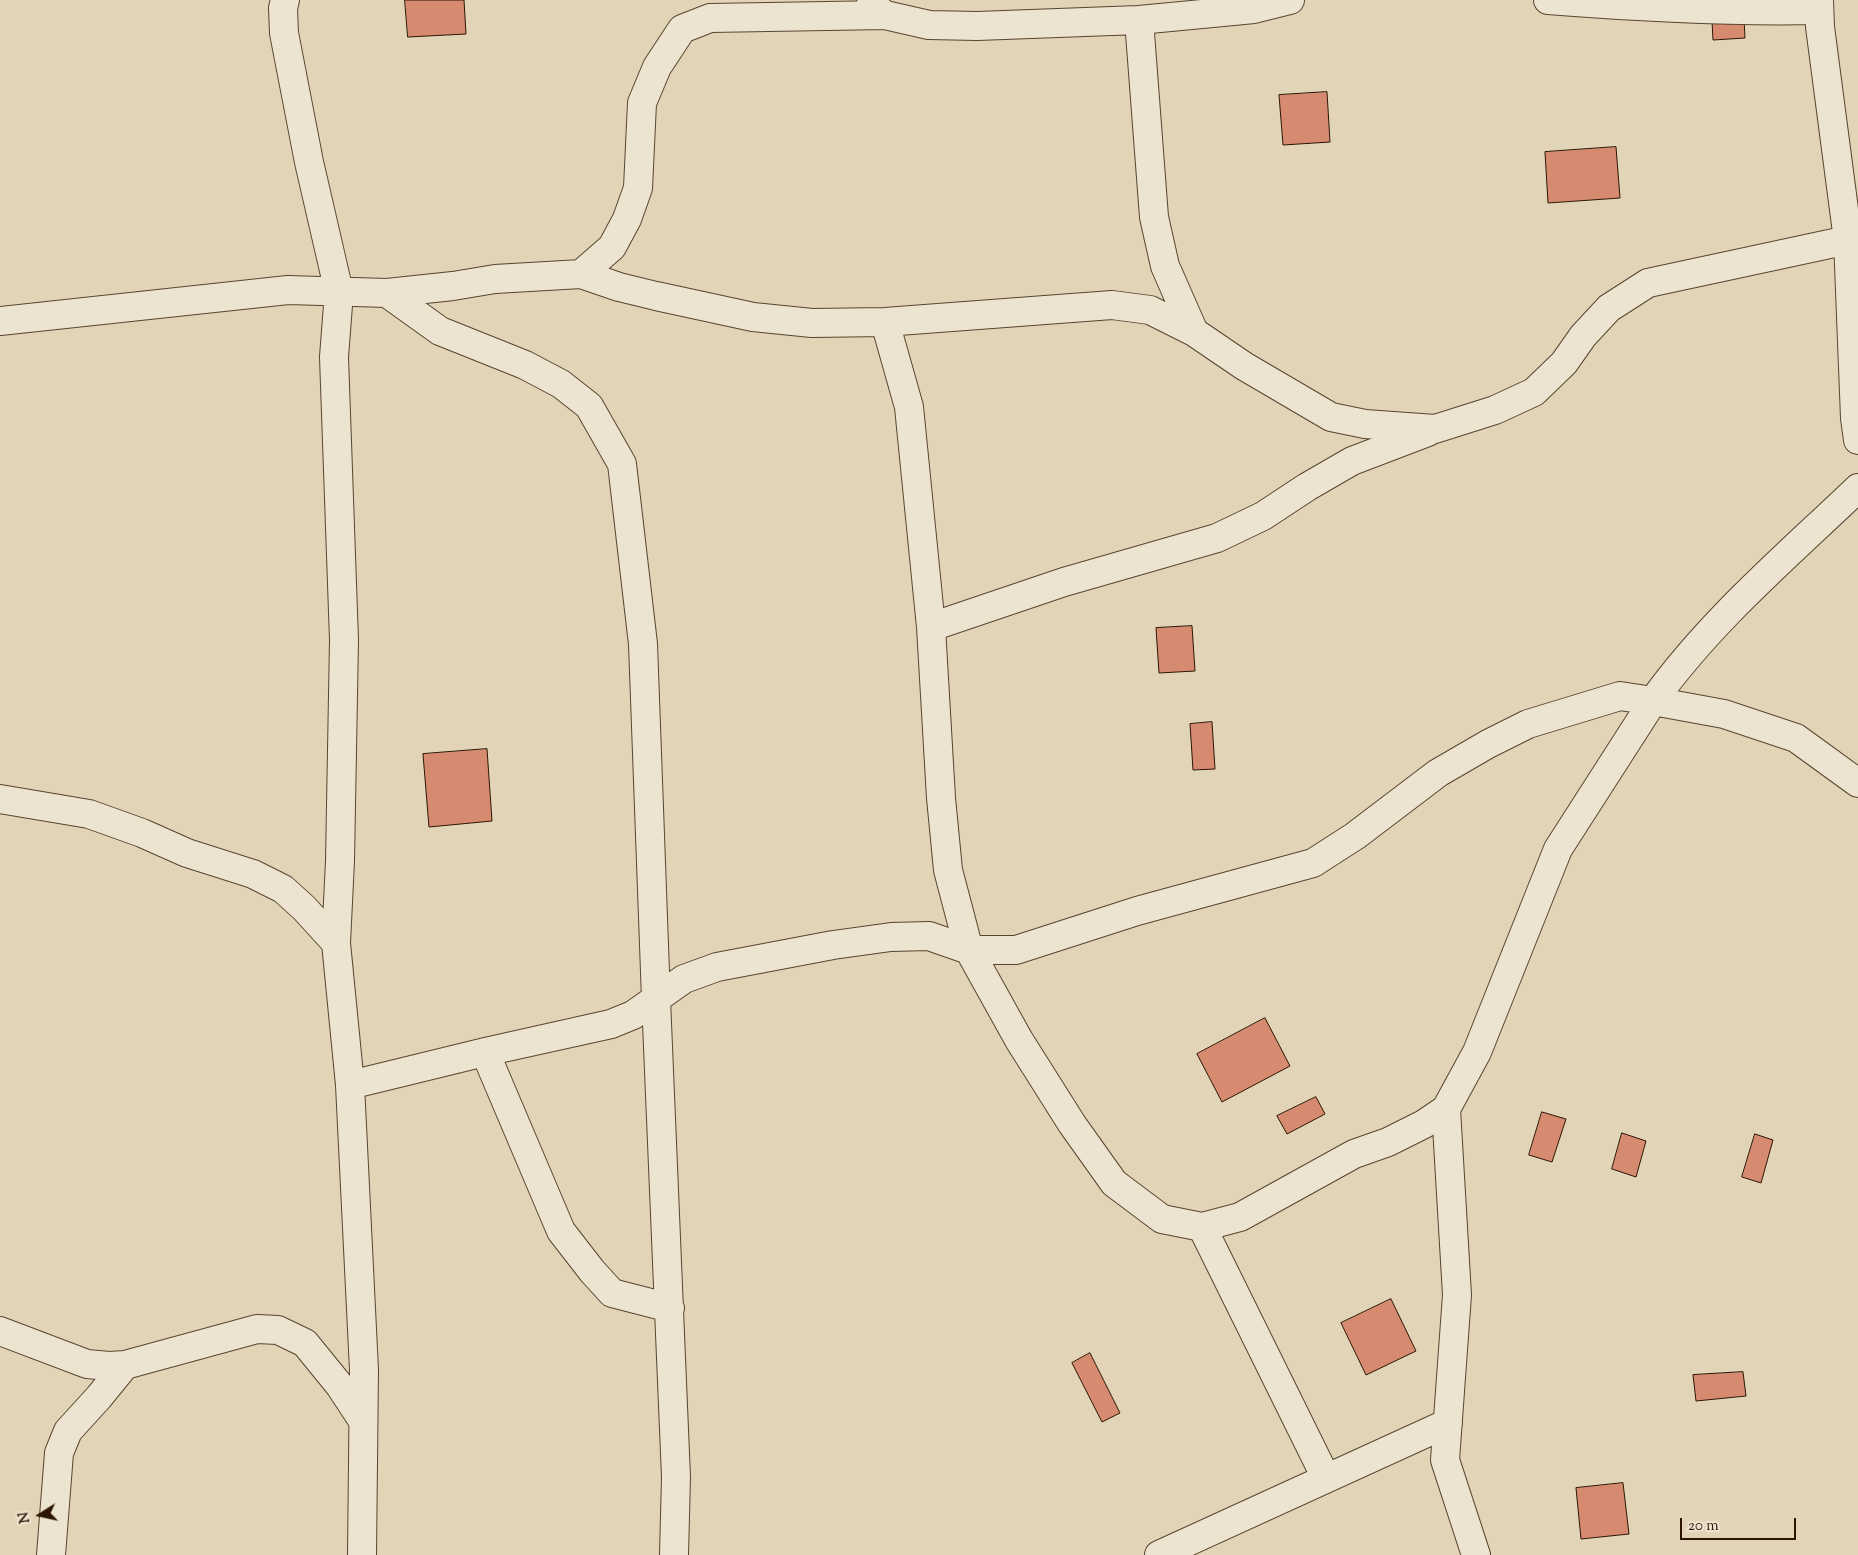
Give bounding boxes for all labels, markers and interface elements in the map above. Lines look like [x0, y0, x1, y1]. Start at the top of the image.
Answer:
north arrow [15, 1490, 65, 1540]
scale bar [1683, 1508, 1799, 1540]
text: N [14, 1510, 36, 1525]
text: 20 m [1688, 1516, 1719, 1537]

